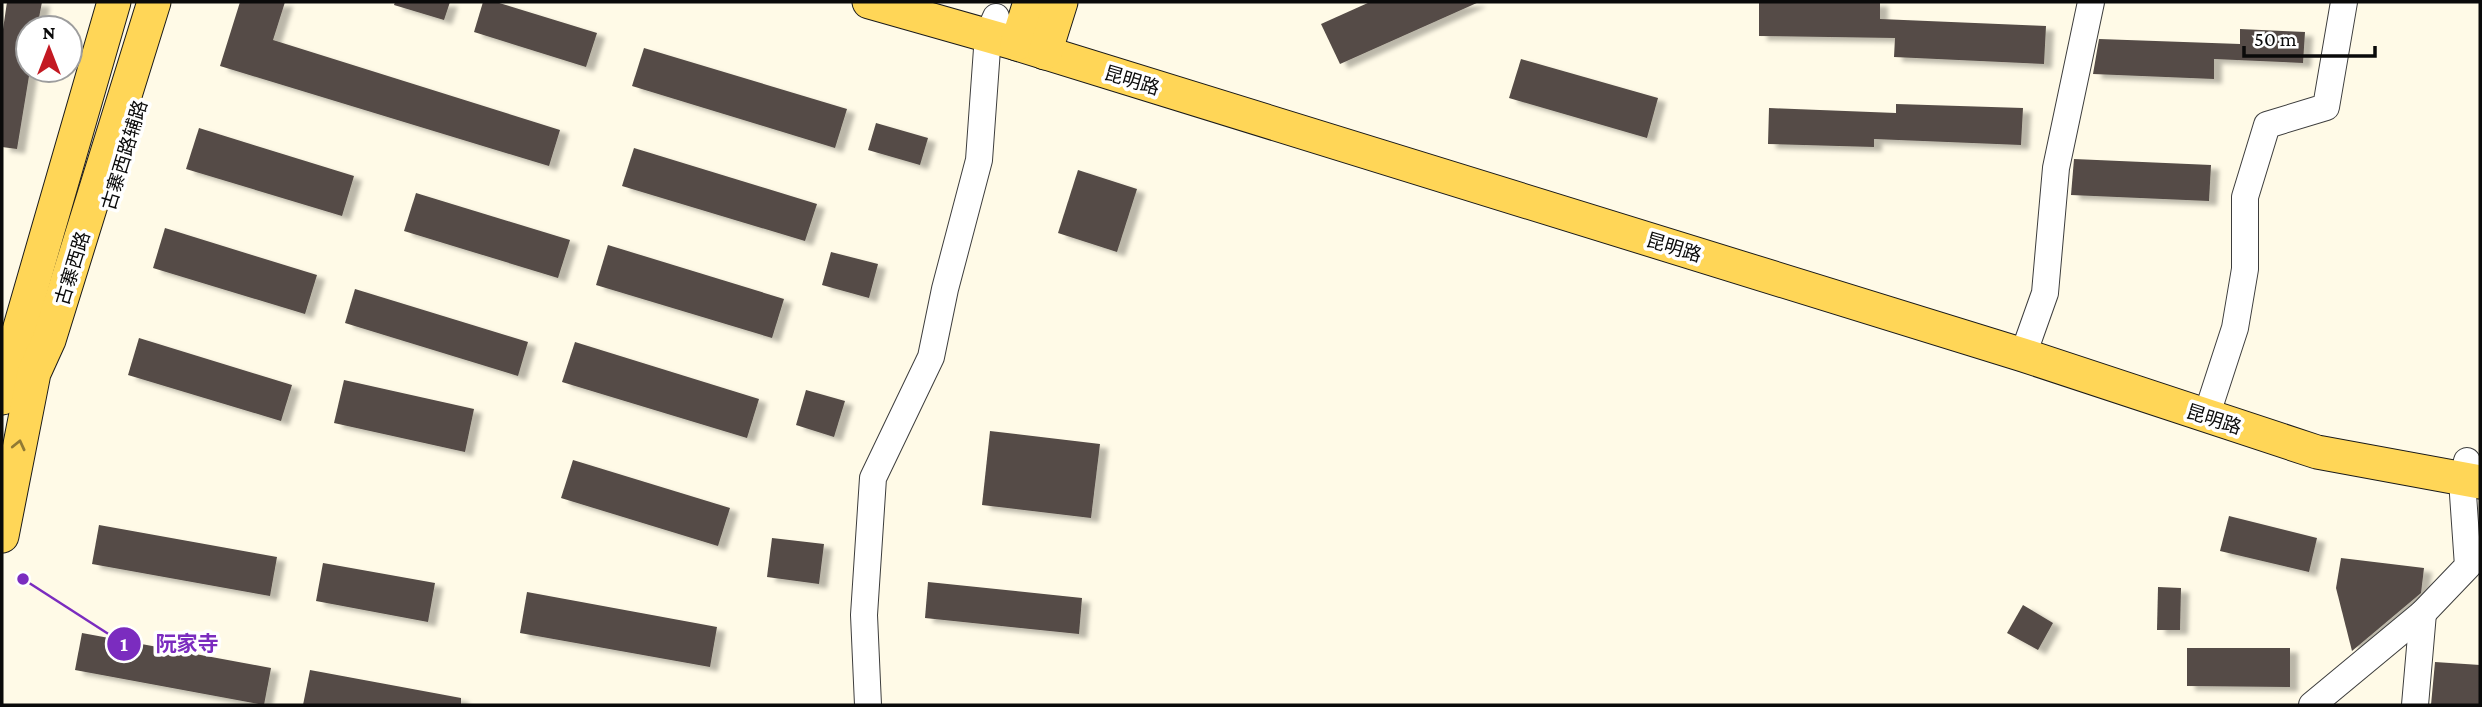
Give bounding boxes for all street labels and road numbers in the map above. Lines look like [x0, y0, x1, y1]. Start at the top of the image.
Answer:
street label: 昆明路 [1102, 62, 1162, 99]
street label: 古寨西路辅路 [98, 98, 151, 213]
street label: 古寨西路 [51, 229, 94, 308]
street label: 昆明路 [1644, 229, 1704, 266]
street label: 昆明路 [2183, 401, 2244, 438]

